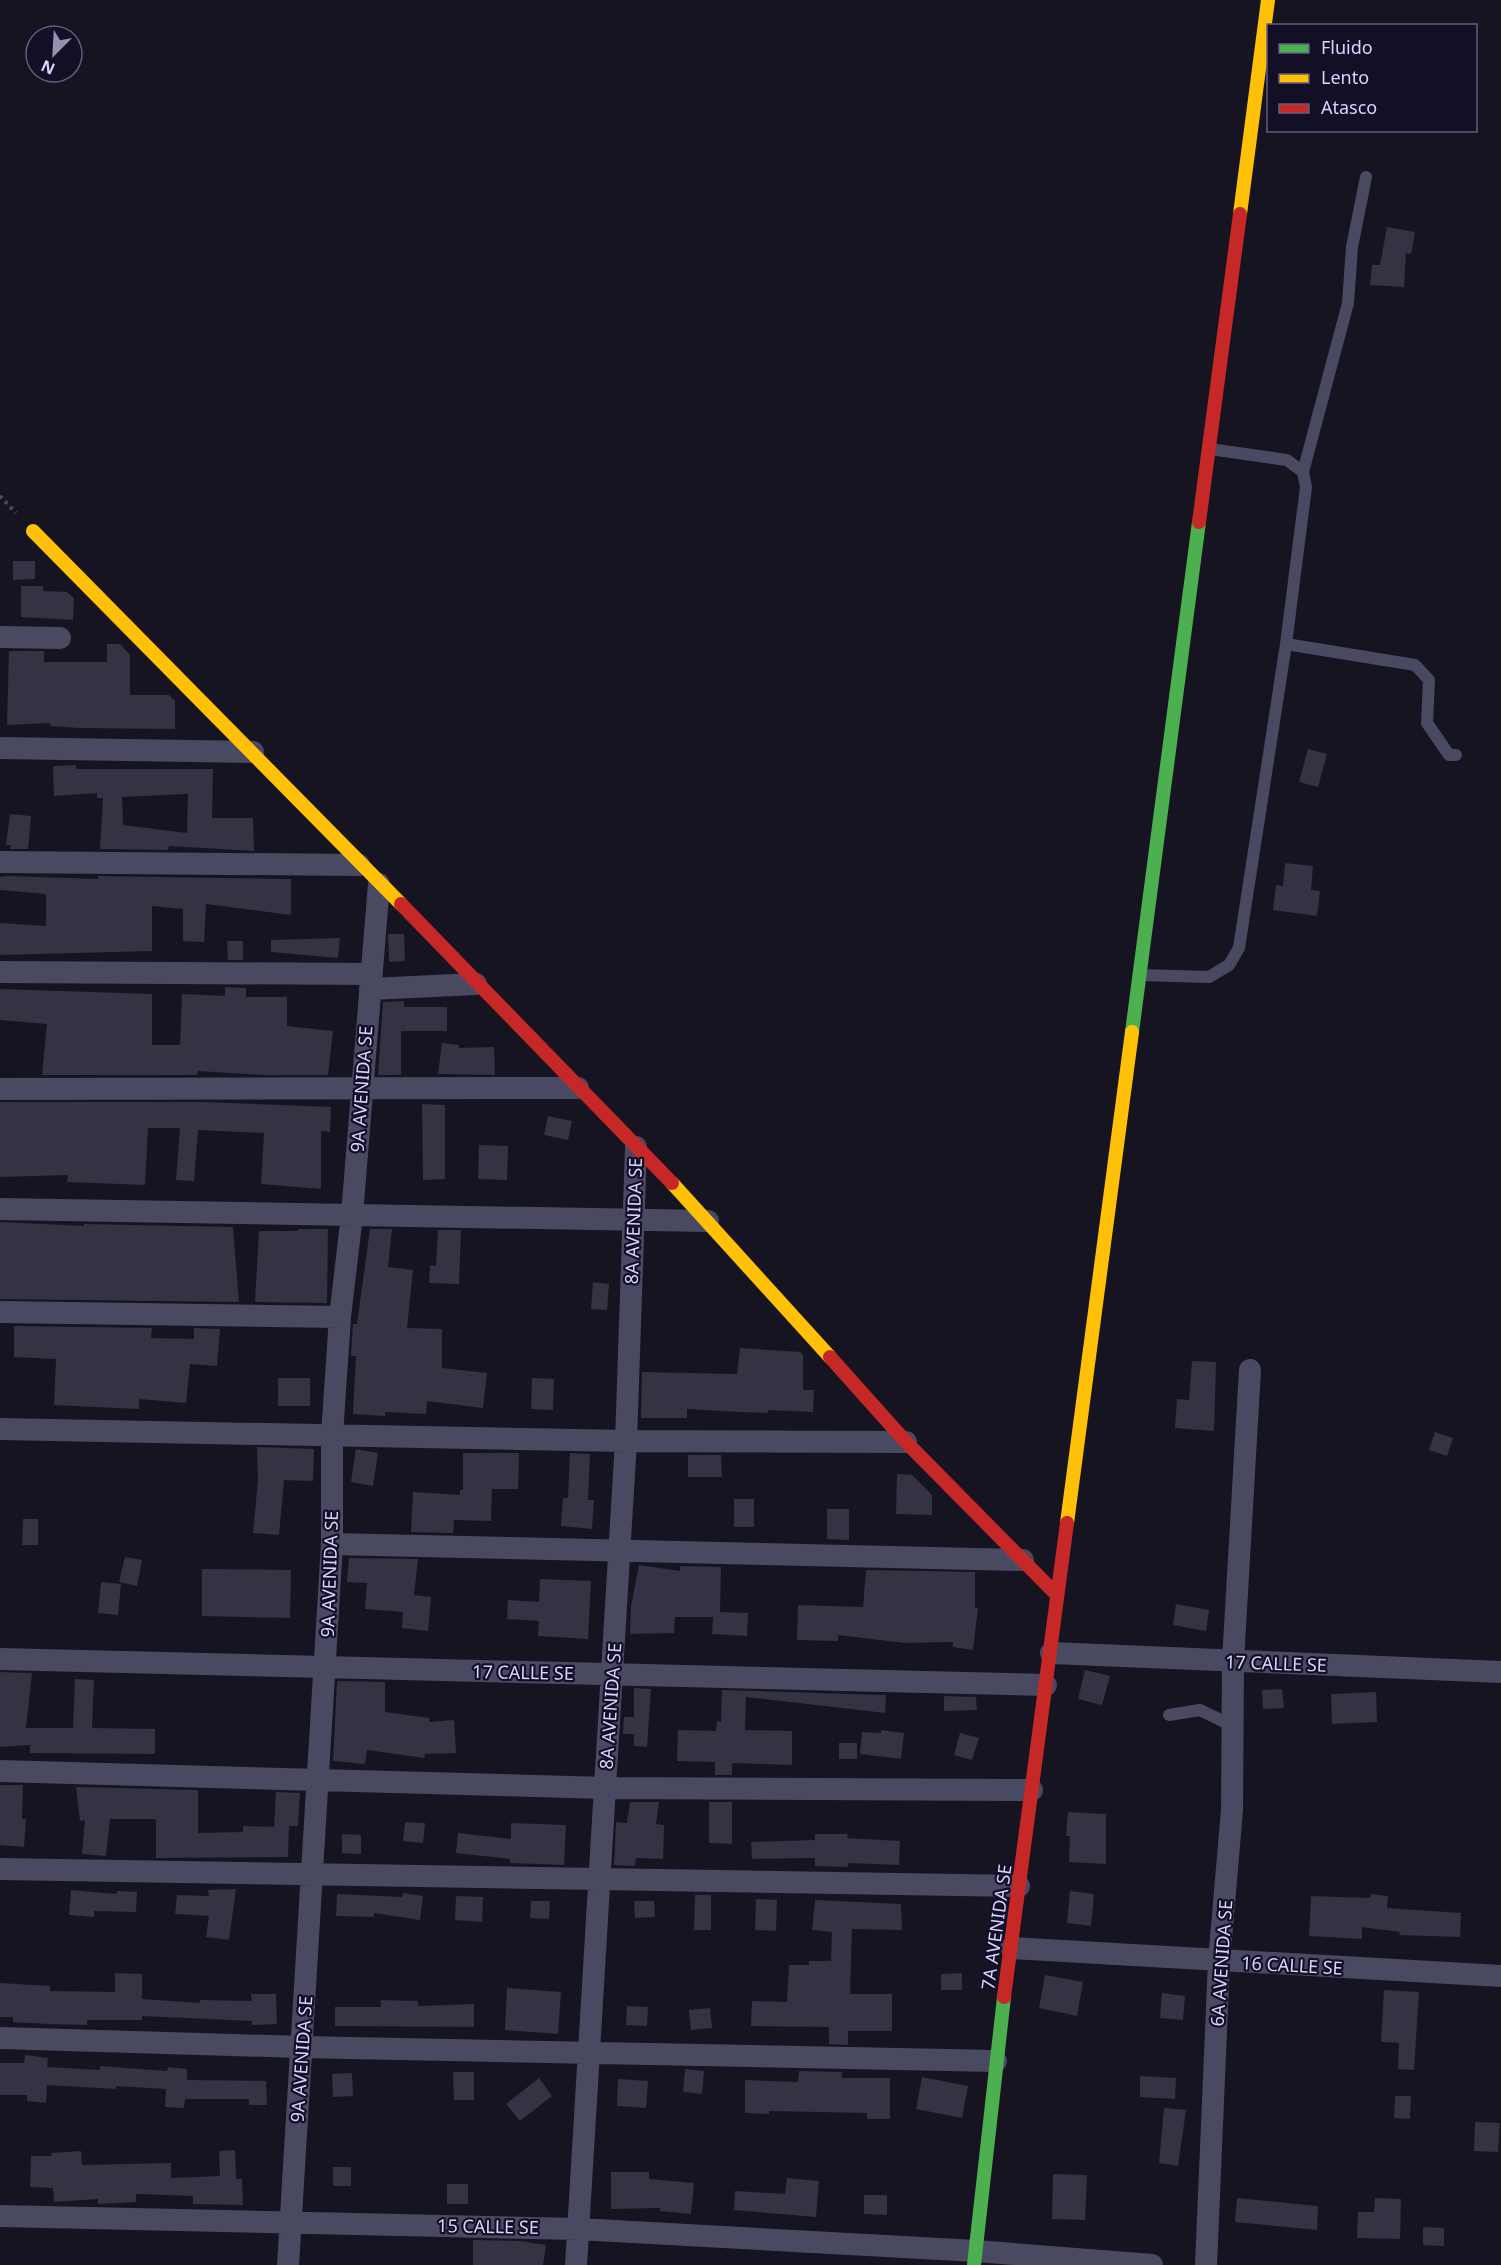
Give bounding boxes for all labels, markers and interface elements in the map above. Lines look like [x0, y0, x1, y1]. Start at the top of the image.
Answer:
north arrow [24, 24, 84, 84]
legend [1267, 24, 1477, 132]
text: Fluido [1321, 35, 1373, 59]
text: N [37, 55, 58, 80]
text: Lento [1321, 65, 1369, 89]
text: Atasco [1321, 95, 1377, 119]
street label: 9A AVENIDA SE [345, 1025, 377, 1153]
street label: 8A AVENIDA SE [619, 1157, 647, 1285]
street label: 9A AVENIDA SE [315, 1510, 343, 1638]
street label: 8A AVENIDA SE [594, 1642, 626, 1770]
street label: 17 CALLE SE [1225, 1649, 1327, 1677]
street label: 17 CALLE SE [472, 1659, 574, 1685]
street label: 7A AVENIDA SE [975, 1863, 1017, 1991]
street label: 6A AVENIDA SE [1205, 1899, 1237, 2027]
street label: 16 CALLE SE [1241, 1950, 1343, 1980]
street label: 9A AVENIDA SE [285, 1995, 317, 2123]
street label: 15 CALLE SE [437, 2213, 539, 2239]

